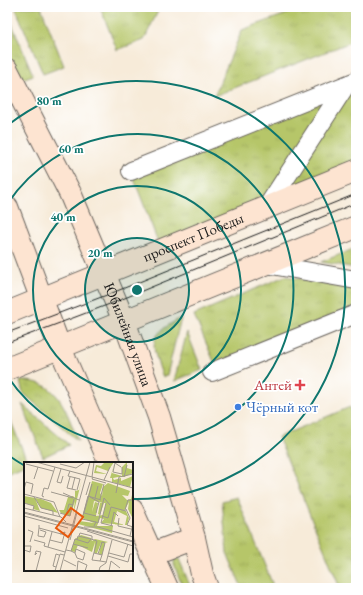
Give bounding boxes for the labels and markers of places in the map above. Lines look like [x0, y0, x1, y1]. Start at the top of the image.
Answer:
centre of rings [130, 283, 144, 297]
place label: Антей [253, 375, 292, 394]
marker: Антей [295, 380, 305, 390]
place label: Чёрный кот [246, 397, 318, 416]
marker: Чёрный кот [233, 402, 243, 412]

